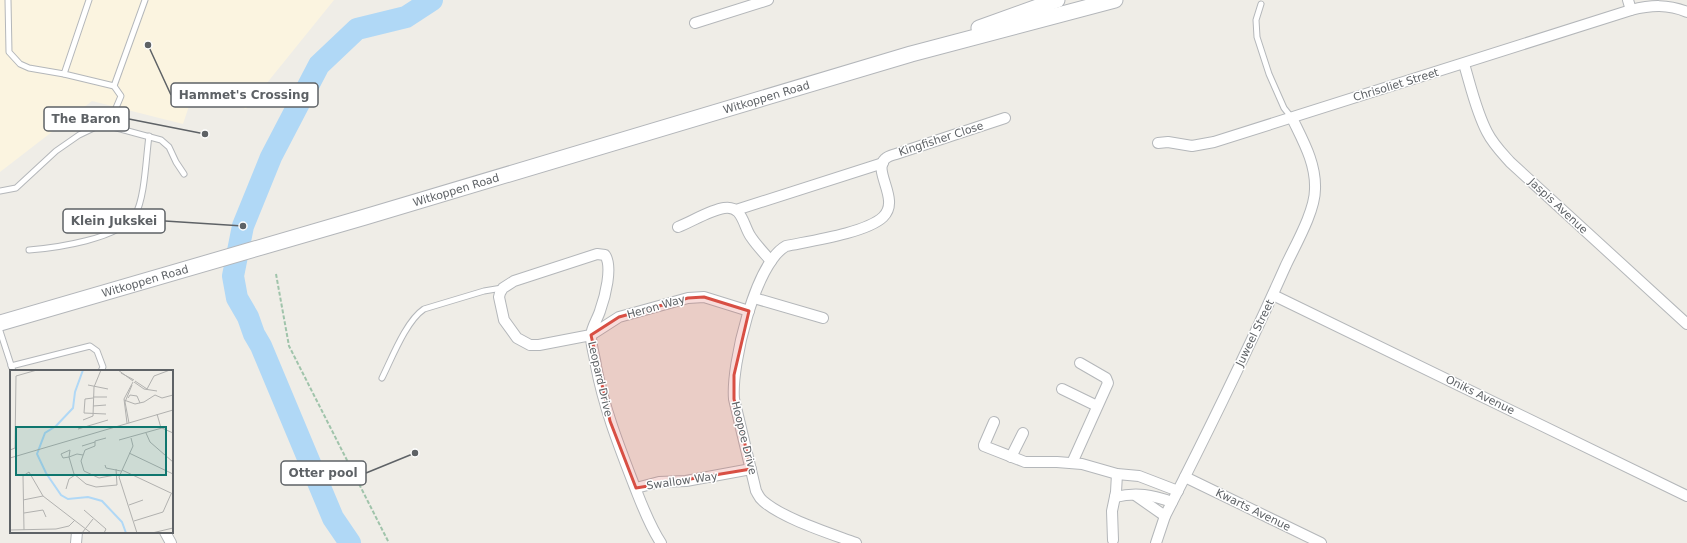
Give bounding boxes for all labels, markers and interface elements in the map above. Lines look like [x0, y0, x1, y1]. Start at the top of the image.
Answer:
street label: Chrisoliet Street [1352, 66, 1441, 104]
street label: Witkoppen Road [722, 78, 811, 116]
callout: Hammet's Crossing [171, 83, 318, 107]
text: Hammet's Crossing [179, 88, 309, 102]
callout: The Baron [44, 107, 129, 131]
text: The Baron [52, 112, 121, 126]
street label: Kingfisher Close [897, 119, 985, 159]
street label: Witkoppen Road [411, 171, 501, 209]
street label: Jaspis Avenue [1525, 175, 1590, 237]
callout: Klein Jukskei [63, 209, 165, 233]
text: Klein Jukskei [71, 214, 157, 228]
street label: Witkoppen Road [100, 262, 190, 300]
street label: Heron Way [625, 292, 687, 322]
street label: Juweel Street [1233, 297, 1277, 369]
street label: Leopard Drive [585, 340, 615, 418]
inset map [10, 370, 173, 533]
street label: Oniks Avenue [1443, 373, 1517, 417]
street label: Hoopoe Drive [729, 400, 759, 476]
callout: Otter pool [281, 461, 366, 485]
text: Otter pool [288, 466, 358, 480]
street label: Swallow Way [646, 470, 719, 492]
street label: Kwarts Avenue [1213, 486, 1293, 534]

